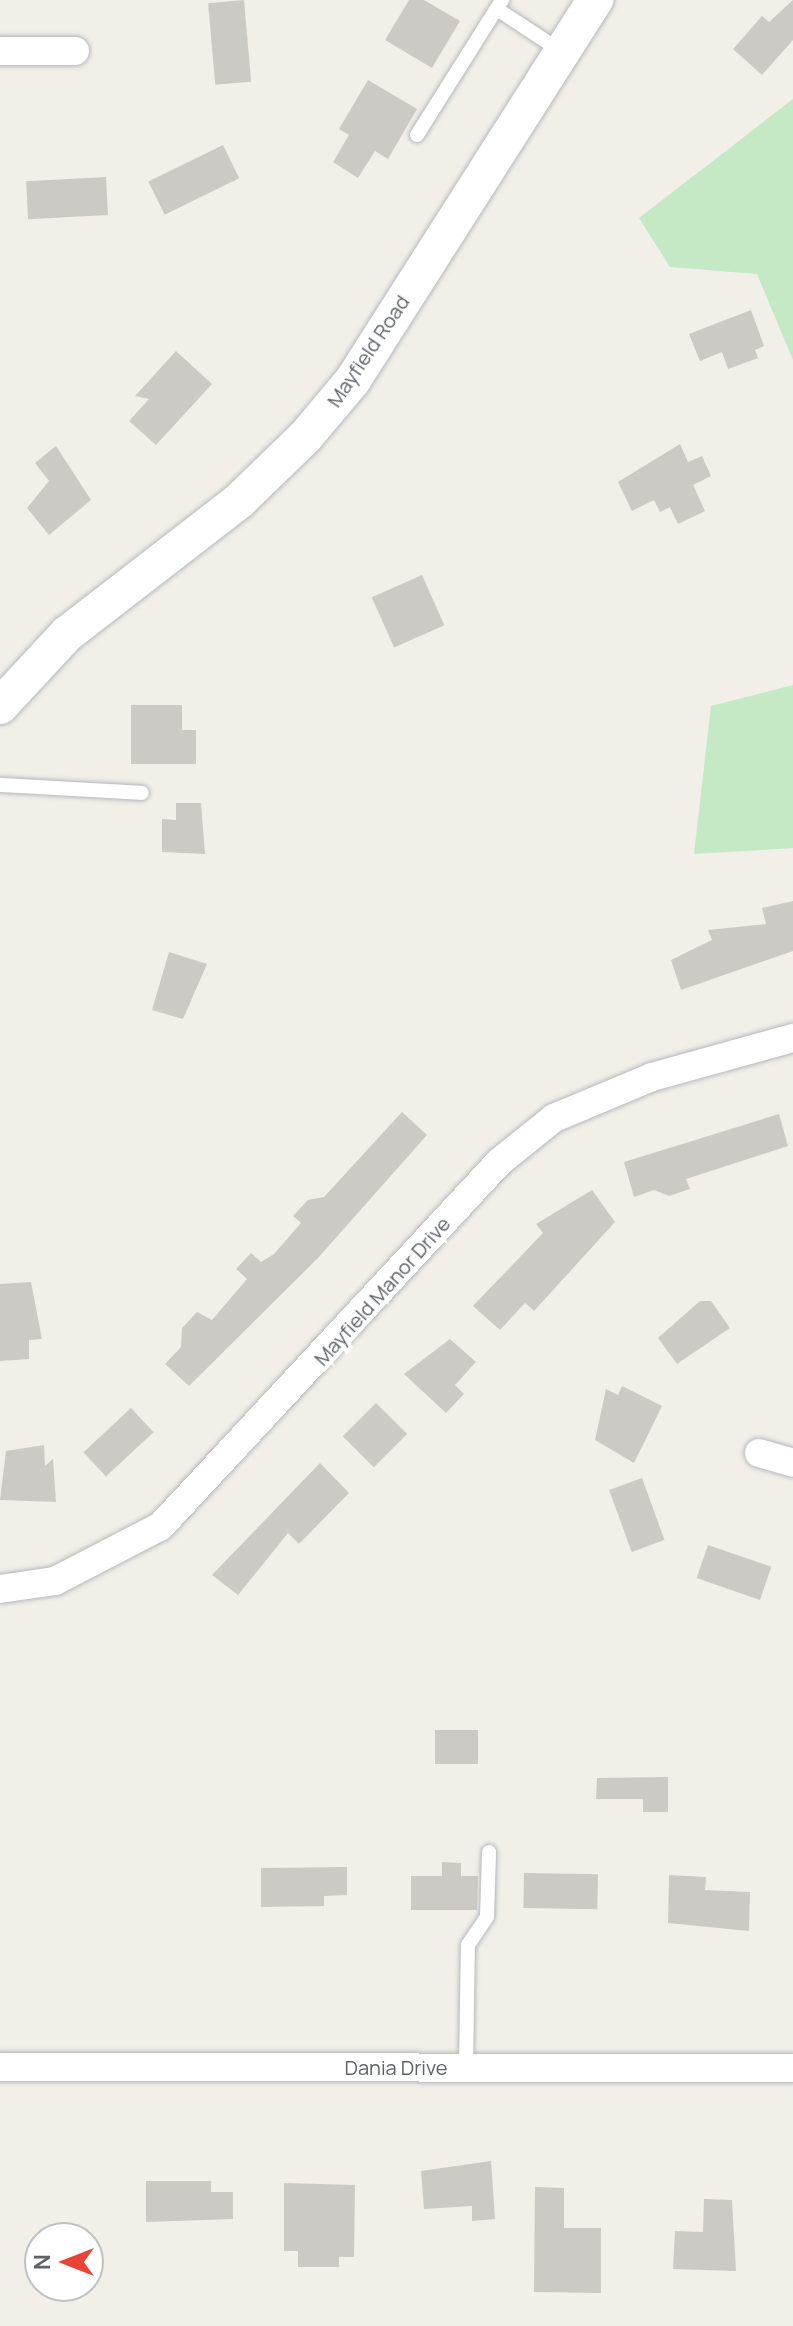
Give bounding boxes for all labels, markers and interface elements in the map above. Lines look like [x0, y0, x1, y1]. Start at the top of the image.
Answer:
street label: Mayfield Road [322, 291, 414, 411]
street label: Mayfield Manor Drive [309, 1212, 455, 1370]
street label: Dania Drive [345, 2055, 447, 2079]
north arrow [24, 2222, 104, 2302]
text: N [27, 2254, 57, 2270]

